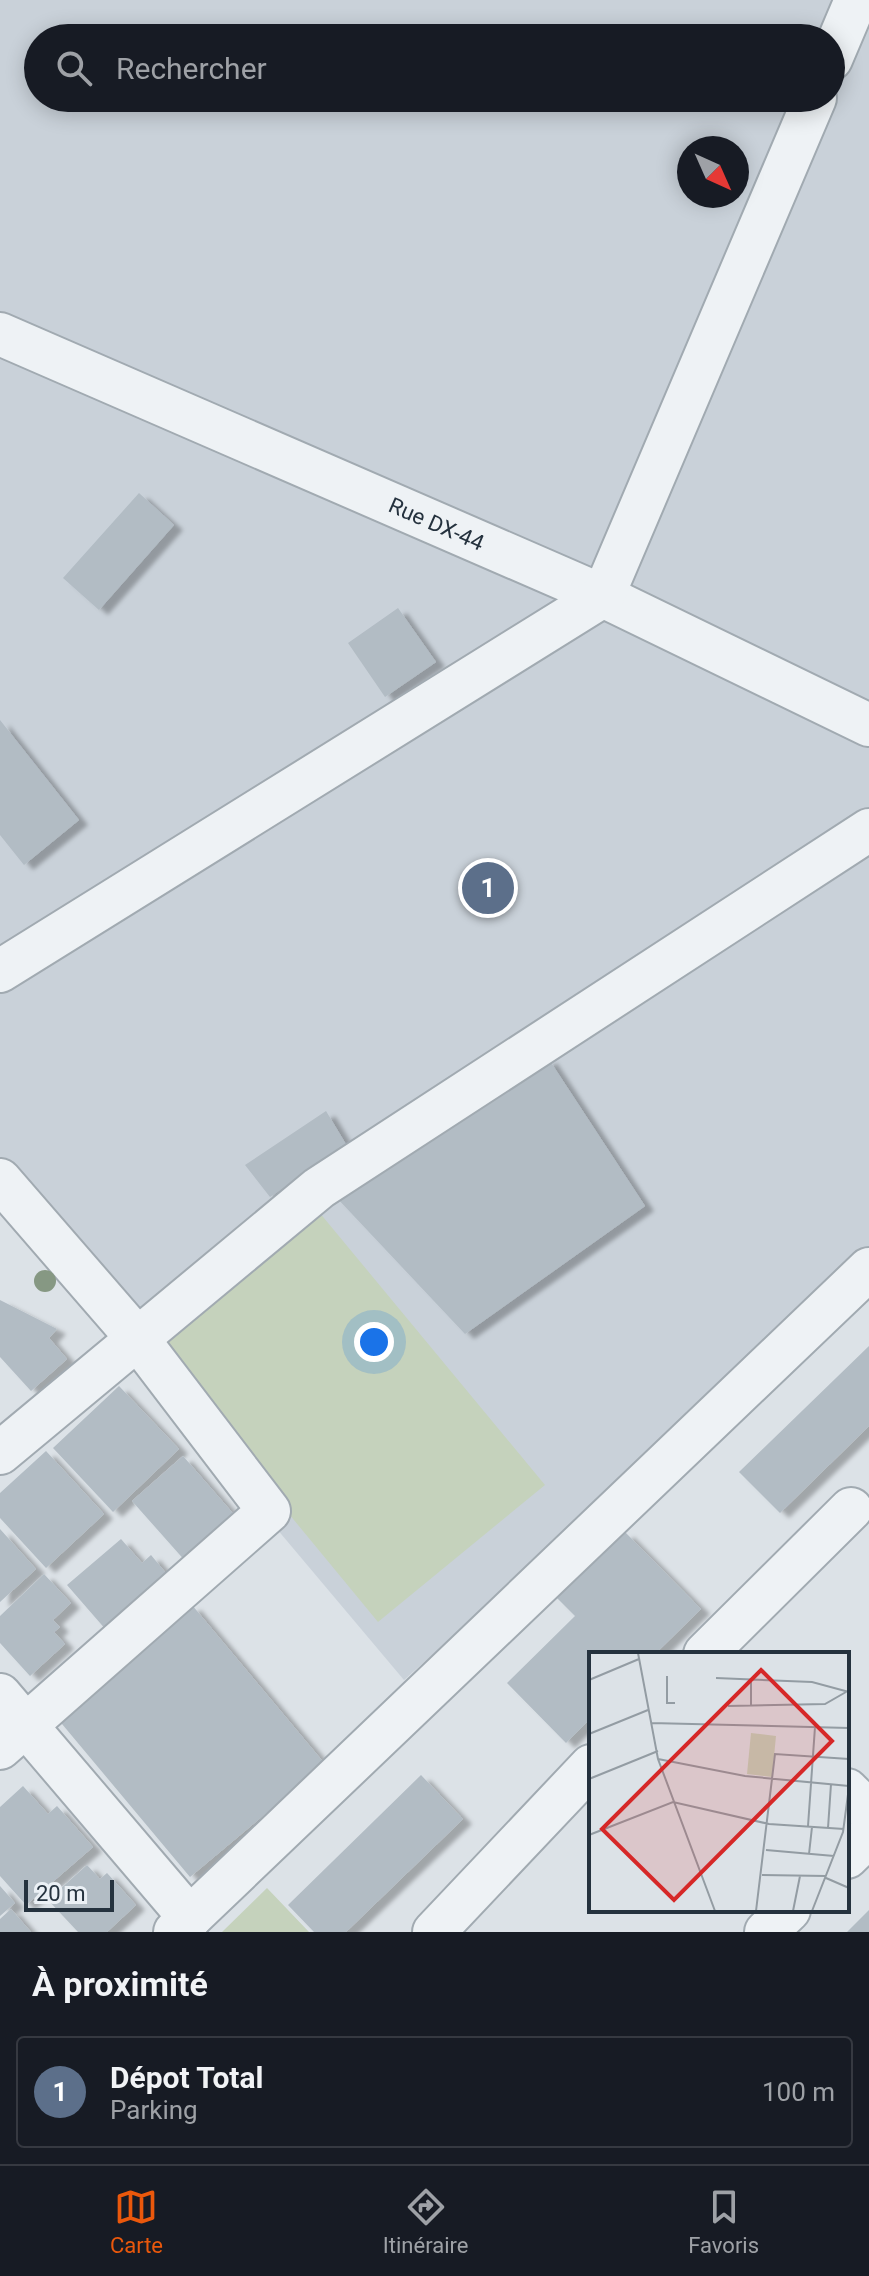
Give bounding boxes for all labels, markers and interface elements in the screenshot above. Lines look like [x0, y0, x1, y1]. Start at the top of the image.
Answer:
search box [24, 24, 845, 112]
icon: search [52, 46, 96, 90]
text: Rechercher [116, 51, 267, 86]
north arrow [677, 136, 749, 208]
street label: Rue DX-44 [385, 493, 488, 556]
pin: 1 [462, 858, 514, 918]
your location [354, 1322, 394, 1362]
inset map [589, 1652, 849, 1912]
scale bar [24, 1876, 114, 1912]
text: 20 m [36, 1881, 85, 1906]
text: À proximité [32, 1964, 208, 2004]
text: Dépot Total [110, 2060, 263, 2095]
text: 1 [53, 2077, 67, 2107]
text: 100 m [762, 2077, 835, 2107]
text: Parking [110, 2095, 198, 2125]
tab: Carte [110, 2185, 163, 2258]
tab: Itinéraire [383, 2185, 468, 2258]
tab: Favoris [688, 2185, 759, 2258]

